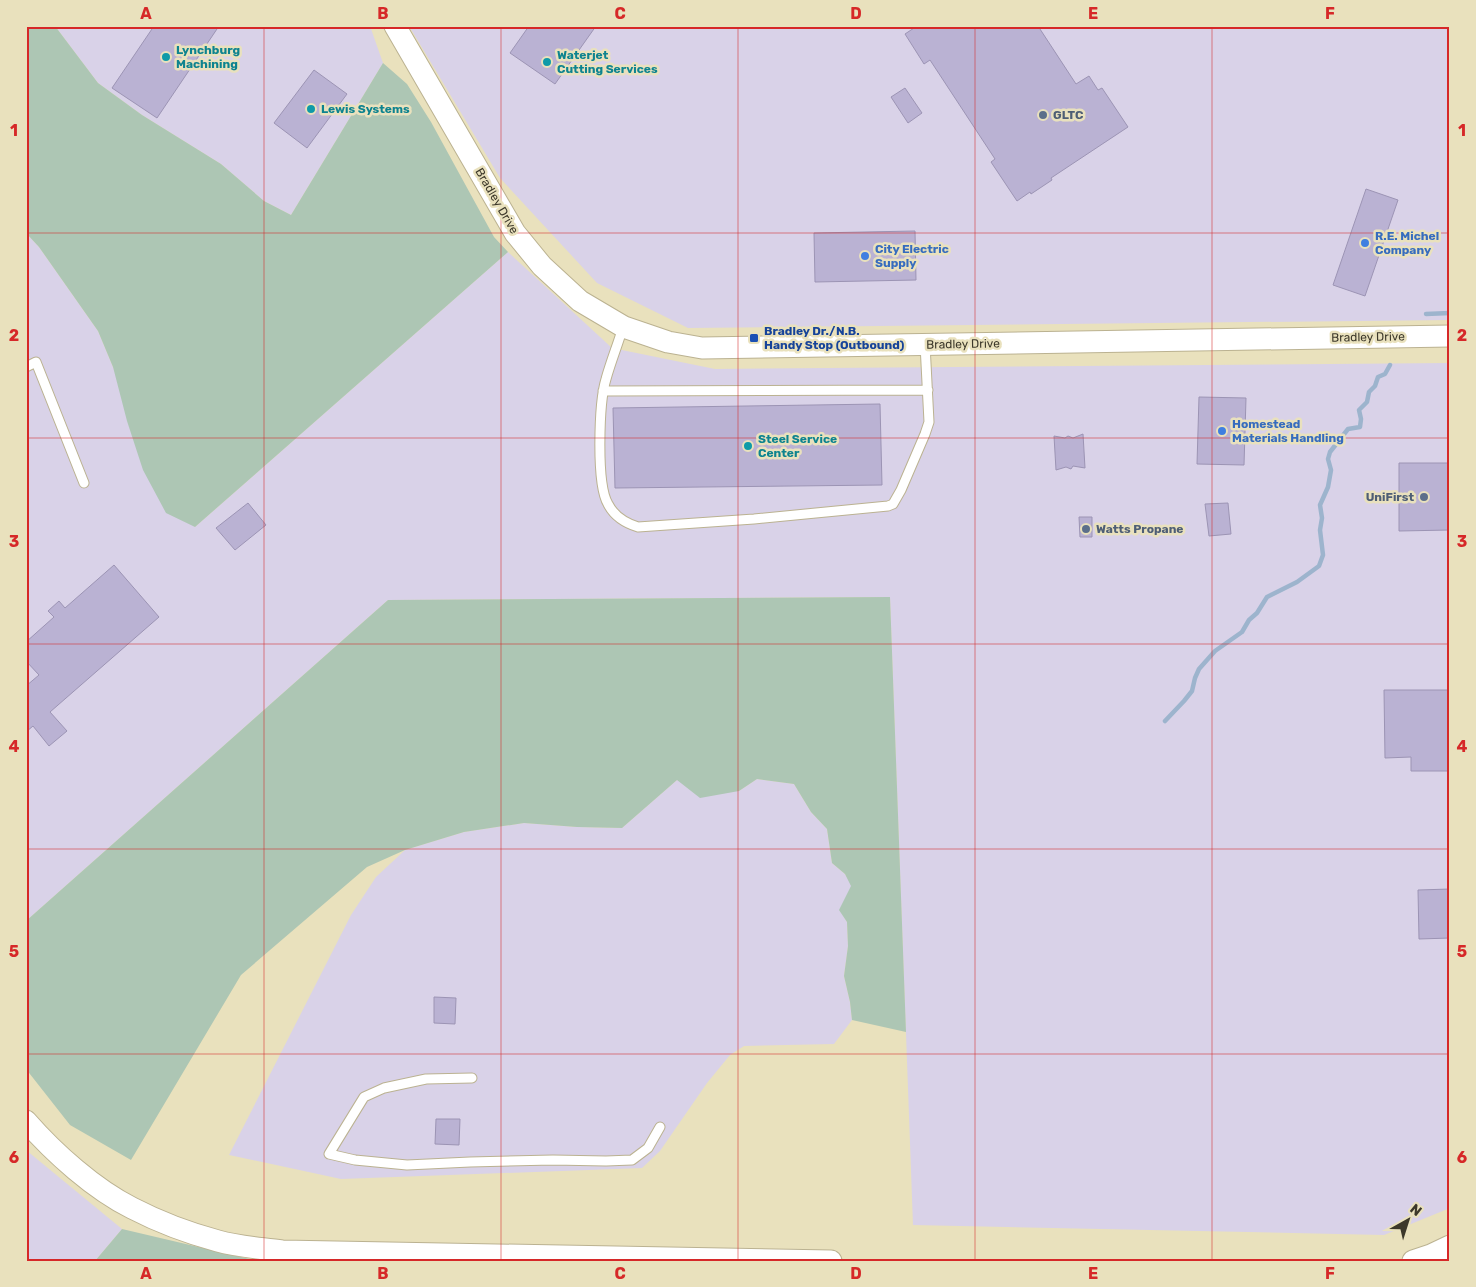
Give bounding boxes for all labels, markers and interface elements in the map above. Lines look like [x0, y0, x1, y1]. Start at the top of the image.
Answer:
text: A [140, 4, 152, 23]
text: B [377, 4, 389, 23]
text: C [614, 4, 626, 23]
text: D [850, 4, 862, 23]
text: E [1088, 4, 1098, 23]
text: F [1325, 4, 1335, 23]
place label: Lynchburg Machining [176, 43, 240, 71]
place label: Waterjet Cutting Services [557, 48, 658, 76]
marker: Lynchburg Machining [160, 51, 172, 63]
marker: Waterjet Cutting Services [541, 56, 553, 68]
place label: Lewis Systems [321, 102, 410, 116]
marker: Lewis Systems [305, 103, 317, 115]
place label: GLTC [1053, 108, 1084, 122]
marker: GLTC [1037, 109, 1049, 121]
text: 1 [10, 121, 18, 140]
text: 1 [1458, 121, 1466, 140]
street label: Bradley Drive [472, 166, 522, 237]
place label: R.E. Michel Company [1375, 229, 1439, 257]
marker: R.E. Michel Company [1359, 237, 1371, 249]
place label: City Electric Supply [875, 242, 949, 270]
marker: City Electric Supply [859, 250, 871, 262]
place label: Bradley Dr./N.B. Handy Stop (Outbound) [764, 324, 905, 352]
text: 2 [9, 326, 19, 345]
text: 2 [1457, 326, 1467, 345]
street label: Bradley Drive [1331, 329, 1405, 345]
marker: Bradley Dr./N.B. Handy Stop (Outbound) [748, 332, 760, 344]
street label: Bradley Drive [926, 336, 1000, 352]
place label: Homestead Materials Handling [1232, 417, 1344, 445]
marker: Homestead Materials Handling [1216, 425, 1228, 437]
place label: Steel Service Center [758, 432, 837, 460]
marker: Steel Service Center [742, 440, 754, 452]
place label: UniFirst [1366, 490, 1414, 504]
marker: UniFirst [1418, 491, 1430, 503]
place label: Watts Propane [1096, 522, 1184, 536]
marker: Watts Propane [1080, 523, 1092, 535]
text: 3 [9, 532, 19, 551]
text: 3 [1457, 532, 1467, 551]
text: 4 [9, 737, 20, 756]
text: 4 [1457, 737, 1468, 756]
text: 5 [9, 942, 19, 961]
text: 5 [1457, 942, 1467, 961]
text: 6 [9, 1148, 19, 1167]
text: 6 [1457, 1148, 1467, 1167]
north arrow [1384, 1194, 1434, 1244]
text: N [1407, 1201, 1425, 1220]
text: A [140, 1264, 152, 1283]
text: B [377, 1264, 389, 1283]
text: C [614, 1264, 626, 1283]
text: D [850, 1264, 862, 1283]
text: E [1088, 1264, 1098, 1283]
text: F [1325, 1264, 1335, 1283]

